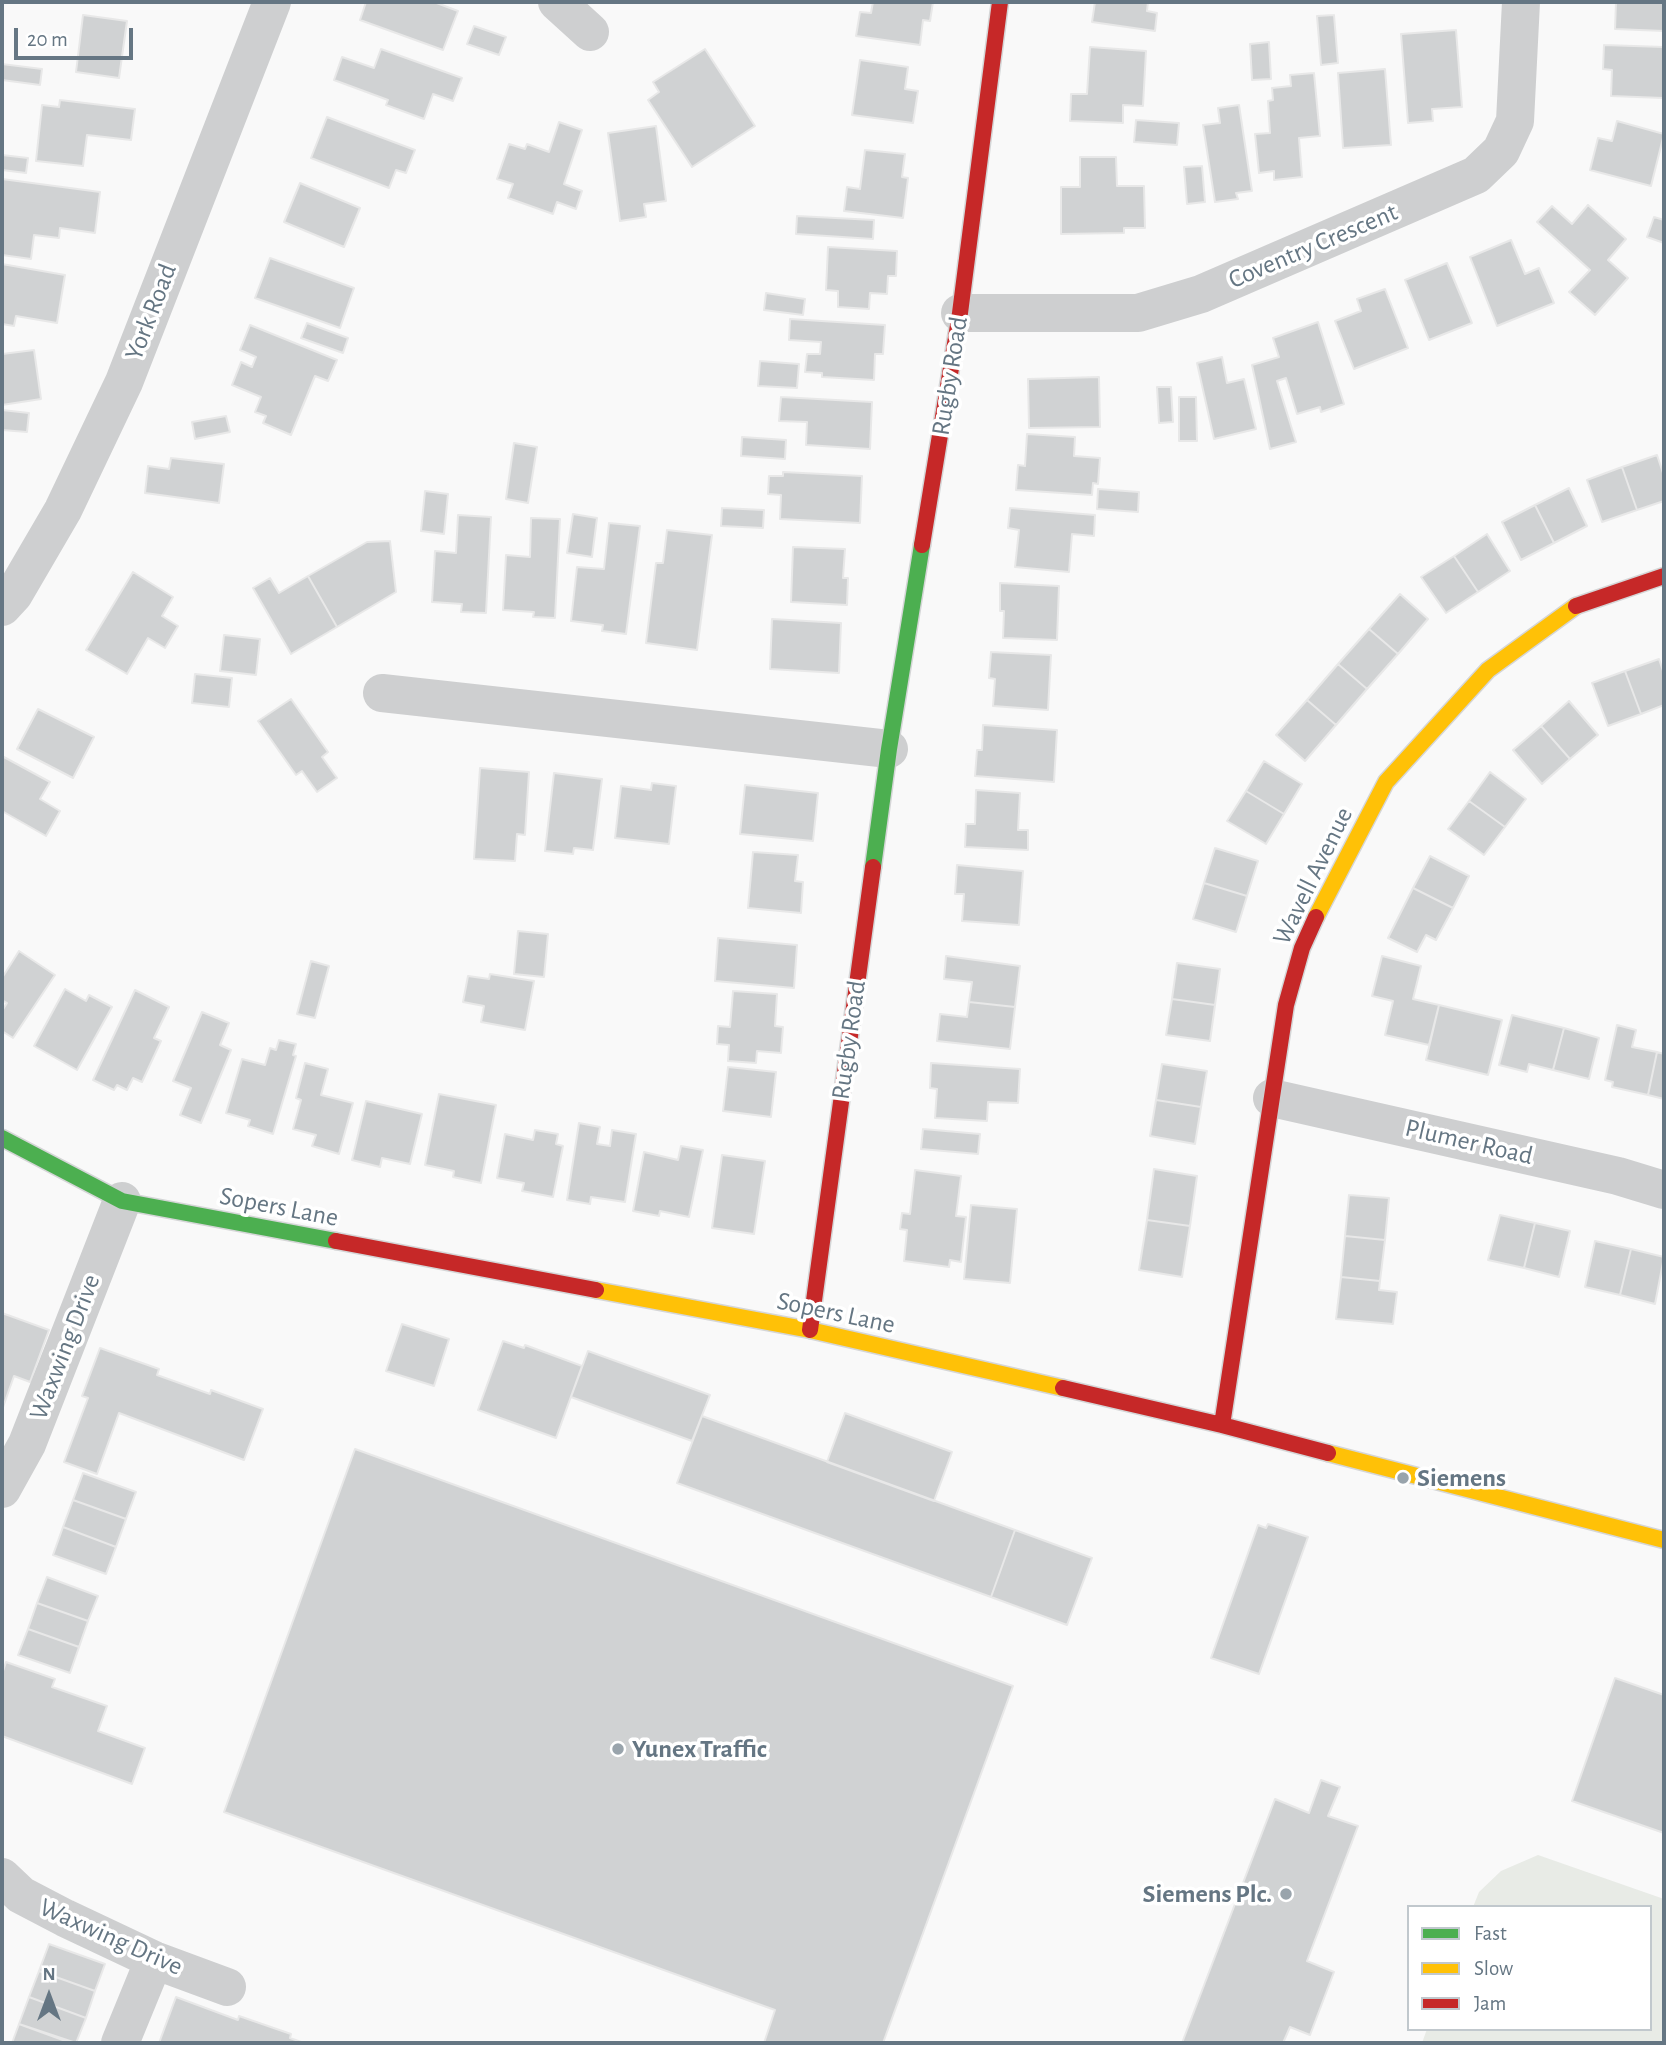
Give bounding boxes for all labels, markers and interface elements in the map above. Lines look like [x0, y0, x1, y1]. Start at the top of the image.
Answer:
scale bar [18, 14, 136, 58]
text: 20 m [27, 29, 68, 50]
street label: Coventry Crescent [1224, 196, 1402, 296]
street label: York Road [118, 259, 184, 365]
street label: Rugby Road [925, 314, 975, 438]
street label: Wavell Avenue [1266, 802, 1360, 950]
street label: Rugby Road [825, 978, 873, 1102]
street label: Plumer Road [1402, 1112, 1536, 1172]
street label: Sopers Lane [217, 1180, 341, 1234]
street label: Waxwing Drive [23, 1270, 107, 1424]
street label: Sopers Lane [774, 1285, 898, 1341]
place label: Siemens [1417, 1462, 1506, 1494]
marker: Siemens [1395, 1470, 1411, 1486]
place label: Yunex Traffic [632, 1733, 767, 1765]
marker: Yunex Traffic [610, 1741, 626, 1757]
place label: Siemens Plc. [1142, 1878, 1272, 1910]
marker: Siemens Plc. [1278, 1886, 1294, 1902]
street label: Waxwing Drive [35, 1892, 187, 1982]
legend [1407, 1905, 1652, 2031]
text: Fast [1474, 1923, 1507, 1944]
text: Slow [1474, 1958, 1513, 1979]
north arrow [14, 1961, 84, 2031]
text: N [42, 1965, 56, 1984]
text: Jam [1474, 1993, 1506, 2014]

